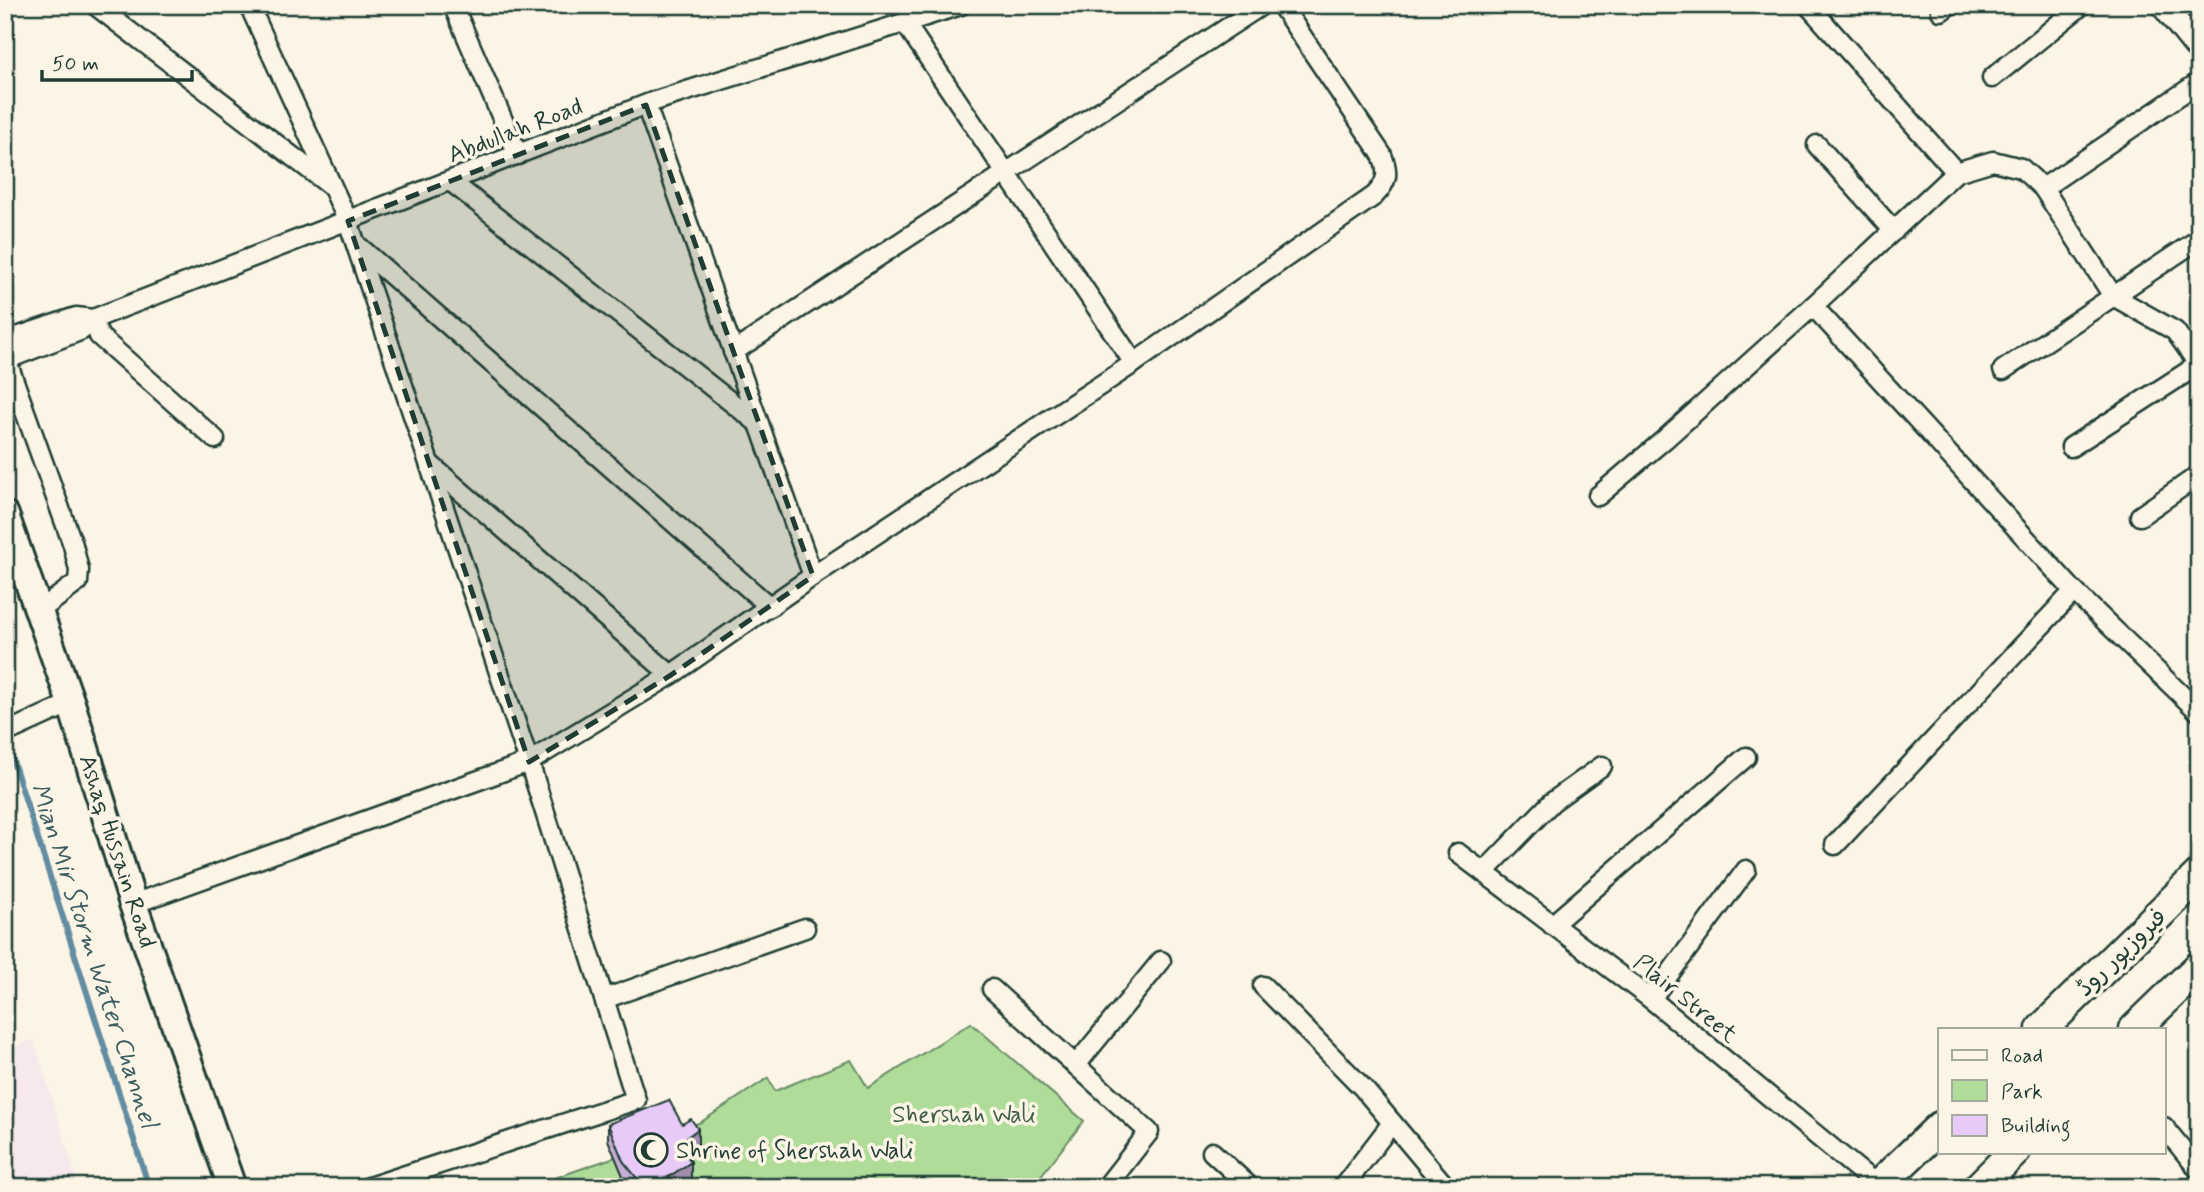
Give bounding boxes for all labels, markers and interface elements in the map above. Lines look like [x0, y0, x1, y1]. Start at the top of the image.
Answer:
scale bar [42, 38, 192, 82]
text: 50 m [52, 50, 99, 78]
street label: Abdullah Road [444, 92, 587, 171]
street label: Ashaq Hussain Road [71, 751, 162, 952]
water label: Mian Mir Storm Water Channel [21, 779, 165, 1134]
street label: فیروزپور روڈ [2070, 902, 2174, 1004]
street label: Plair Street [1627, 948, 1743, 1051]
legend [1938, 1028, 2166, 1154]
text: Road [2001, 1042, 2043, 1070]
text: Park [2001, 1078, 2043, 1106]
park label: Shershah Wali [892, 1100, 1036, 1131]
text: Building [2001, 1112, 2071, 1142]
mosque icon: Shrine of Shershah Wali [632, 1131, 670, 1169]
place label: Shrine of Shershah Wali [676, 1136, 913, 1167]

